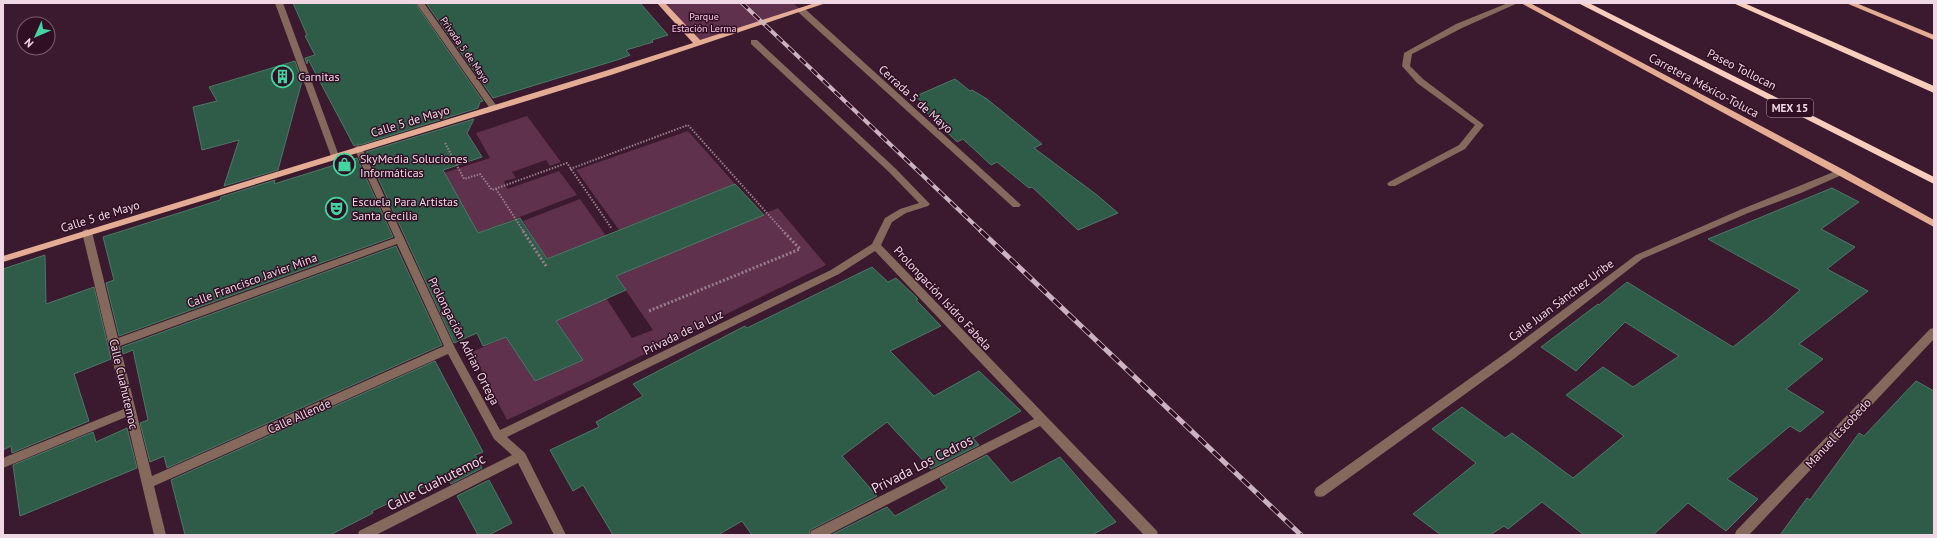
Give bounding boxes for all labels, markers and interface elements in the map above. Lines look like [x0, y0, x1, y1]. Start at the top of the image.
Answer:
park label: Parque Estación Lerma [672, 10, 736, 35]
street label: Privada 5 de Mayo [437, 14, 493, 86]
north arrow [16, 16, 56, 56]
text: N [21, 36, 36, 51]
street label: Paseo Tollocan [1705, 45, 1779, 93]
street label: Carretera México-Toluca [1646, 50, 1762, 120]
street label: Cerrada 5 de Mayo [876, 62, 956, 136]
building icon: Carnitas [269, 63, 295, 89]
place label: Carnitas [298, 69, 340, 84]
road number: MEX 15 [1767, 99, 1813, 117]
street label: Calle 5 de Mayo [369, 102, 451, 140]
place label: SkyMedia Soluciones Informáticas [360, 151, 468, 180]
shop icon: SkyMedia Soluciones Informáticas [331, 152, 357, 178]
place label: Escuela Para Artistas Santa Cecilia [352, 194, 458, 223]
theatre icon: Escuela Para Artistas Santa Cecilia [324, 195, 350, 221]
street label: Calle 5 de Mayo [59, 197, 141, 235]
street label: Prolongación Isidro Fabela [891, 243, 995, 353]
street label: Calle Francisco Javier Mina [185, 249, 319, 311]
street label: Calle Juan Sánchez Uribe [1506, 256, 1616, 344]
street label: Prolongación Adrian Ortega [425, 275, 503, 408]
street label: Privada de la Luz [641, 306, 725, 358]
street label: Calle Cuahutemoc [106, 337, 142, 431]
street label: Calle Allende [265, 395, 333, 437]
street label: Manuel Escobedo [1802, 395, 1874, 471]
street label: Privada Los Cedros [868, 431, 976, 497]
street label: Calle Cuahutemoc [384, 449, 488, 515]

